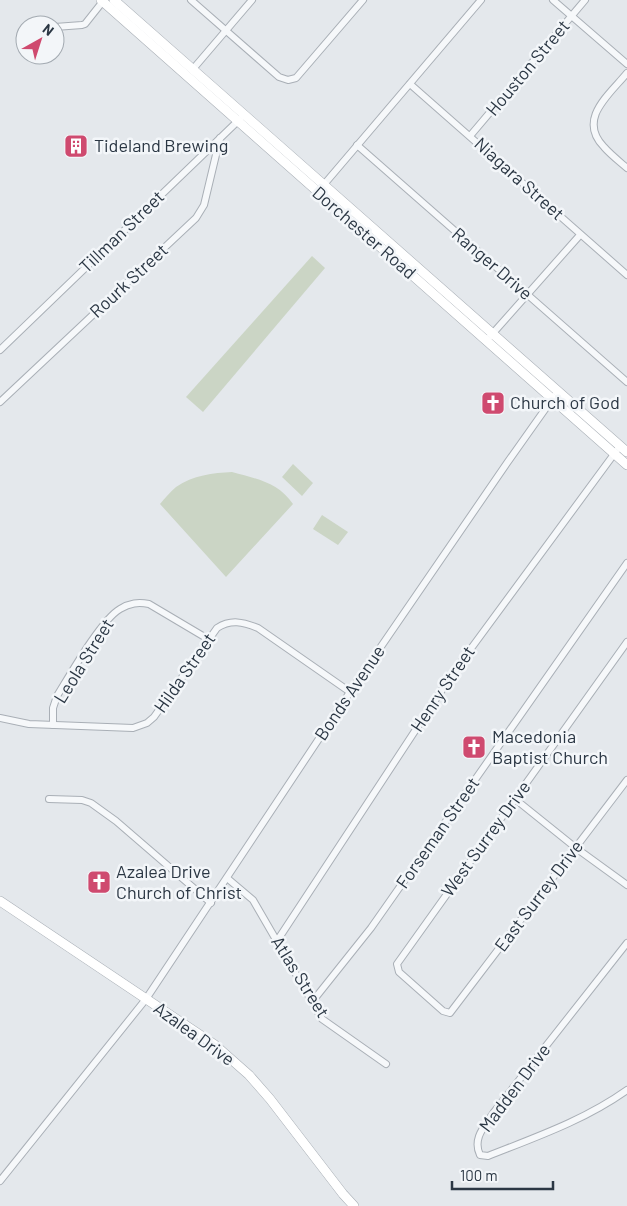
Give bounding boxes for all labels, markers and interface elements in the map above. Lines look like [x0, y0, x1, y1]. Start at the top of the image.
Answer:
north arrow [15, 15, 65, 65]
street label: Houston Street [481, 15, 574, 120]
text: N [40, 20, 57, 39]
street label: Niagara Street [470, 132, 569, 224]
building icon: Tideland Brewing [63, 133, 89, 159]
place label: Tideland Brewing [94, 134, 228, 156]
street label: Dorchester Road [308, 181, 421, 283]
street label: Tillman Street [74, 185, 168, 277]
street label: Ranger Drive [448, 222, 537, 304]
street label: Rourk Street [85, 239, 172, 322]
church icon: Church of God [480, 390, 506, 416]
place label: Church of God [510, 391, 620, 413]
street label: Leola Street [48, 614, 118, 707]
street label: Hilda Street [149, 628, 220, 717]
street label: Bonds Avenue [309, 641, 389, 744]
street label: Henry Street [405, 641, 479, 736]
place label: Macedonia Baptist Church [492, 725, 608, 768]
church icon: Macedonia Baptist Church [461, 734, 487, 760]
street label: Forseman Street [391, 773, 484, 892]
street label: West Surrey Drive [436, 776, 535, 901]
street label: East Surrey Drive [489, 836, 587, 955]
place label: Azalea Drive Church of Christ [116, 860, 242, 903]
church icon: Azalea Drive Church of Christ [86, 869, 112, 895]
street label: Atlas Street [267, 932, 335, 1021]
street label: Azalea Drive [150, 996, 239, 1070]
street label: Madden Drive [474, 1039, 555, 1136]
scale bar [452, 1158, 553, 1190]
text: 100 m [460, 1166, 498, 1184]

